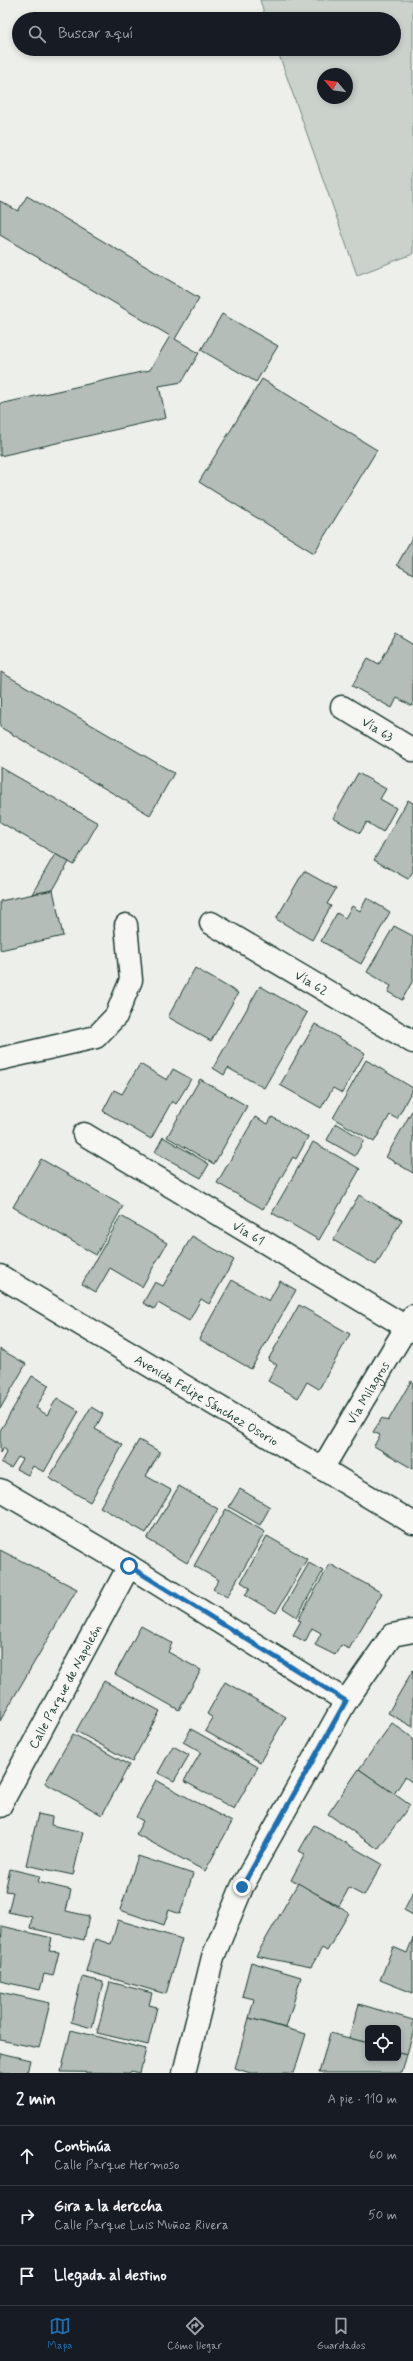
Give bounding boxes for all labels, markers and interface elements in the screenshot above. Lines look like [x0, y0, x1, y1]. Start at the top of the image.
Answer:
search box [12, 12, 401, 56]
icon: search [26, 23, 48, 45]
text: Buscar aquí [58, 24, 133, 44]
north arrow [317, 68, 353, 104]
street label: Vía 63 [358, 714, 397, 746]
street label: Vía 62 [291, 967, 331, 1000]
street label: Vía 61 [229, 1218, 267, 1250]
street label: Avenida Felipe Sánchez Osorio [131, 1351, 281, 1451]
street label: Vía Milagros [343, 1358, 394, 1428]
route start [120, 1557, 138, 1575]
street label: Calle Parque de Napoleón [25, 1622, 106, 1752]
route end [233, 1878, 251, 1896]
map controls [365, 2025, 401, 2061]
button: locate [365, 2025, 401, 2061]
text: 2 min [16, 2088, 56, 2110]
text: A pie · 110 m [328, 2091, 397, 2108]
text: Continúa [54, 2137, 111, 2157]
icon: ahead [16, 2145, 38, 2167]
text: 60 m [369, 2147, 397, 2164]
text: Calle Parque Hermoso [54, 2157, 179, 2174]
text: Gira a la derecha [54, 2197, 163, 2217]
icon: right [16, 2205, 38, 2227]
text: 50 m [368, 2207, 397, 2224]
text: Calle Parque Luis Muñoz Rivera [54, 2217, 229, 2234]
icon: arrive [16, 2265, 38, 2287]
text: Llegada al destino [54, 2266, 167, 2286]
tab: Mapa [47, 2315, 72, 2353]
tab: Cómo llegar [167, 2315, 222, 2353]
tab: Guardados [317, 2315, 366, 2353]

